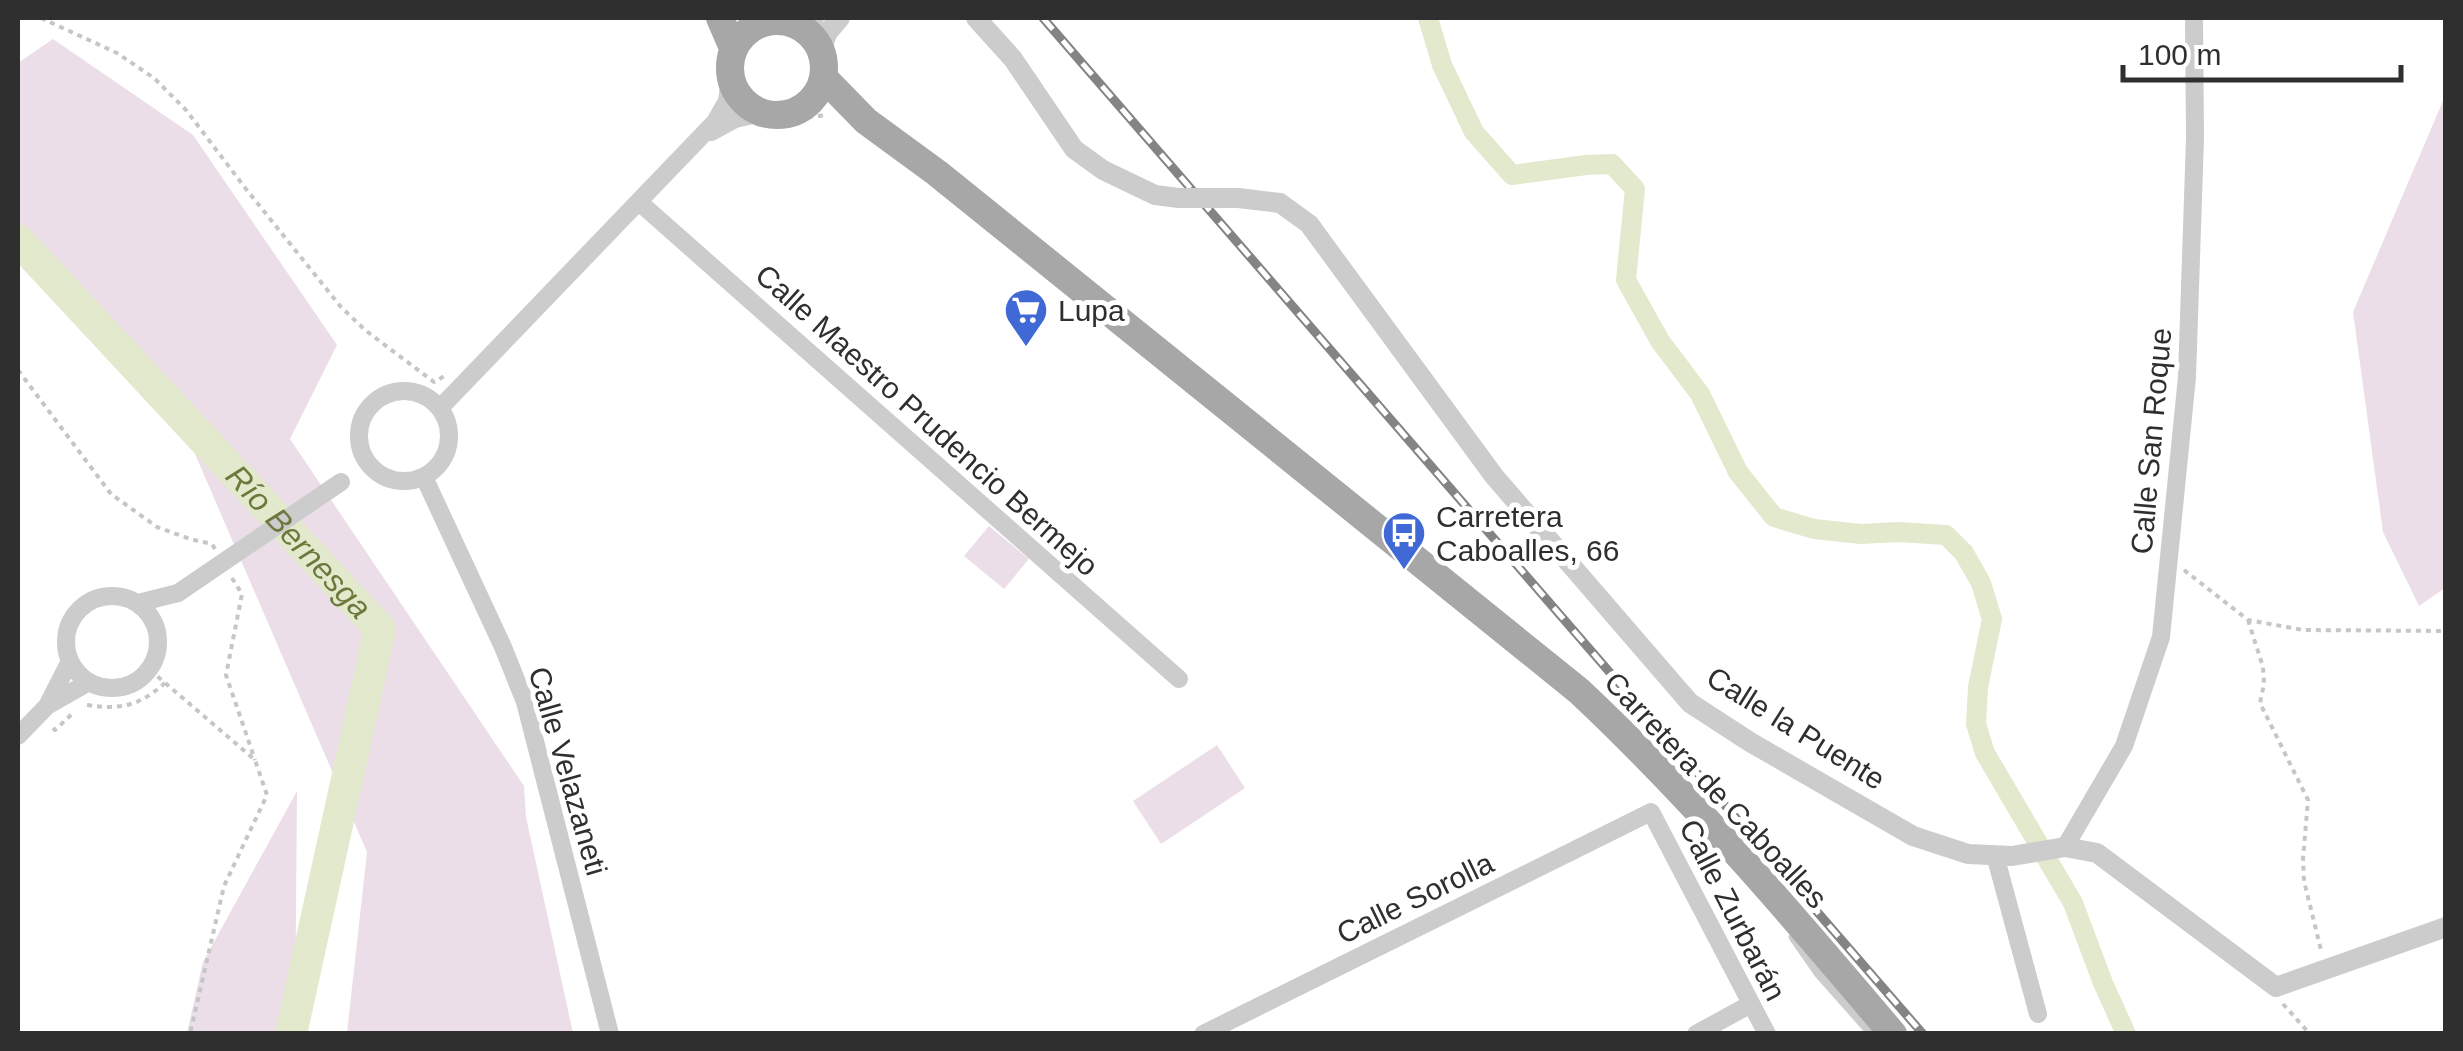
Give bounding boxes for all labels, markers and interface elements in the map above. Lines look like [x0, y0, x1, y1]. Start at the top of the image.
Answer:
scale bar [2123, 20, 2400, 82]
text: 100 m [2138, 38, 2221, 71]
street label: Calle Maestro Prudencio Bermejo [749, 258, 1105, 582]
supermarket icon: Lupa [1003, 287, 1049, 348]
place label: Lupa [1058, 294, 1125, 327]
street label: Calle San Roque [2125, 327, 2177, 555]
water label: Río Bernesga [219, 458, 379, 625]
place label: Carretera Caboalles, 66 [1436, 500, 1619, 567]
bus stop icon: Carretera Caboalles, 66 [1381, 510, 1427, 571]
street label: Calle la Puente [1701, 660, 1891, 796]
street label: Calle Velazaneti [522, 663, 614, 879]
street label: Carretera de Caboalles [1598, 665, 1834, 915]
street label: Calle Zurbarán [1673, 814, 1793, 1006]
street label: Calle Sorolla [1331, 846, 1499, 950]

